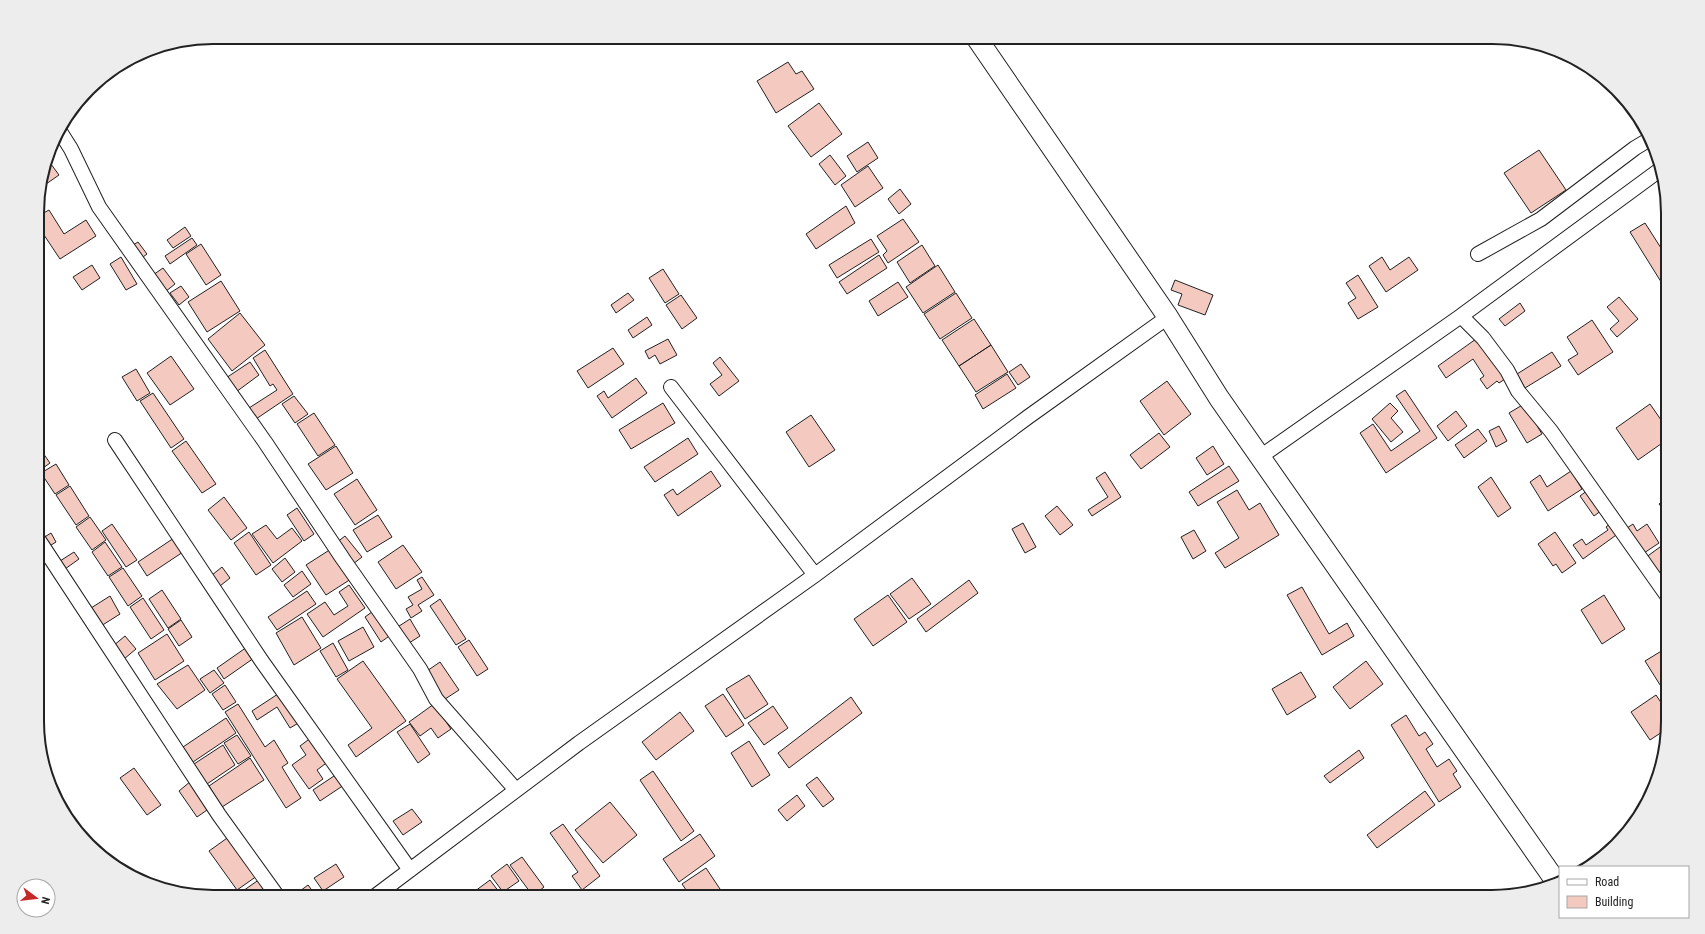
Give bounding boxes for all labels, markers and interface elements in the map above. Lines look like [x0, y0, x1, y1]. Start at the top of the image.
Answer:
legend [1559, 866, 1689, 918]
text: Road [1595, 875, 1619, 889]
north arrow [16, 878, 56, 918]
text: Building [1595, 895, 1633, 909]
text: N [38, 896, 52, 906]

